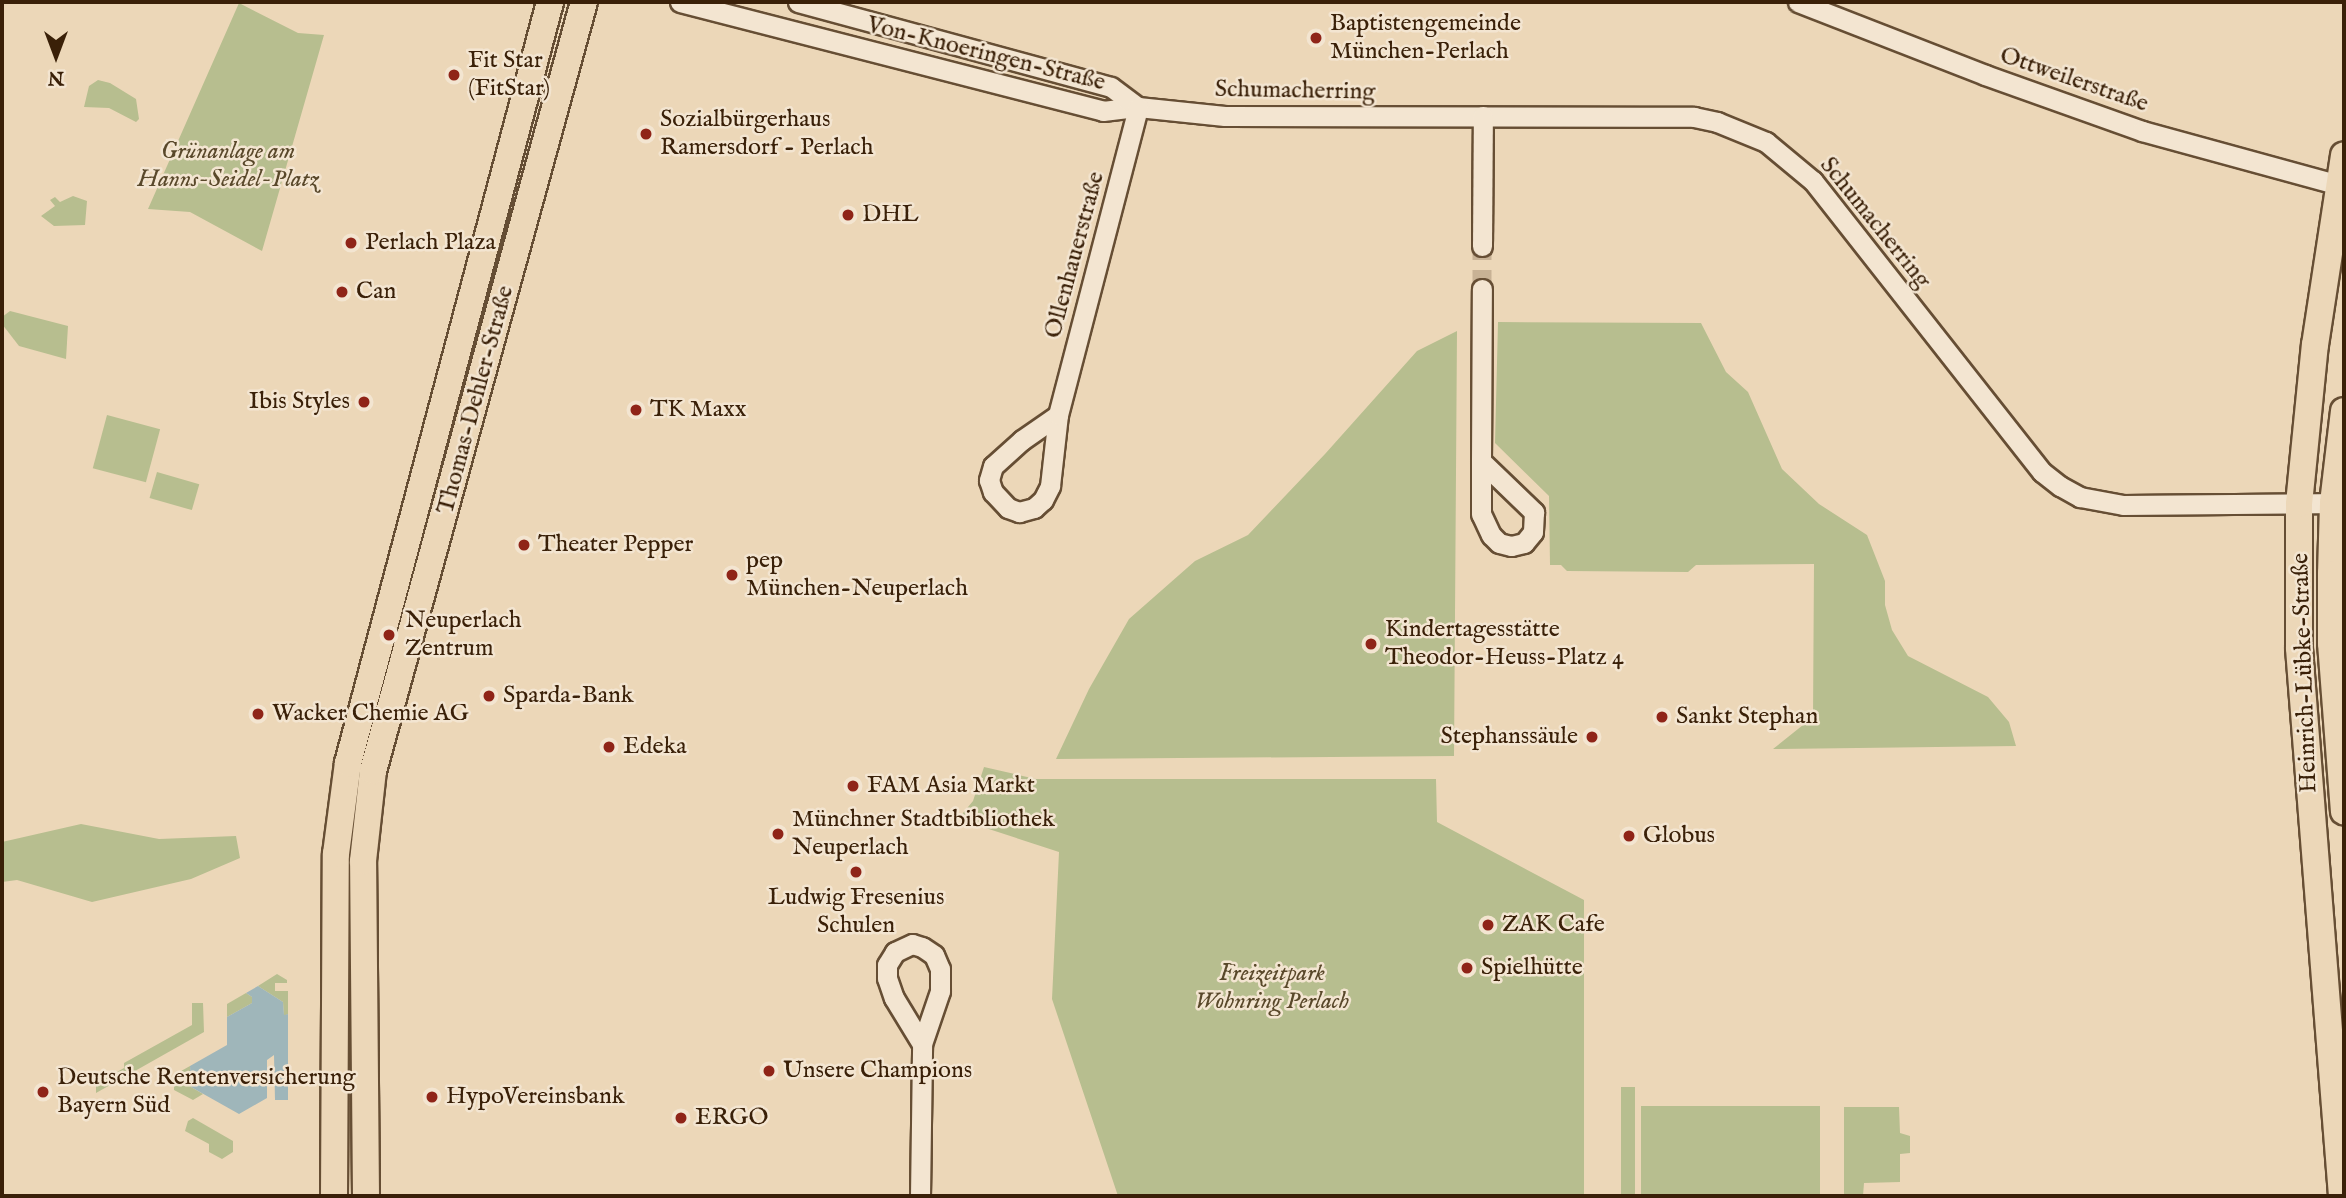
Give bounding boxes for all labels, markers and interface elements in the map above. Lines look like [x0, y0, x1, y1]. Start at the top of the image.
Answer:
street label: Von-Knoeringen-Straße [864, 10, 1108, 98]
place label: Baptistengemeinde München-Perlach [1330, 10, 1521, 66]
north arrow [21, 21, 91, 91]
marker: Baptistengemeinde München-Perlach [1308, 30, 1324, 46]
street label: Ottweilerstraße [1996, 41, 2152, 119]
place label: Fit Star (FitStar) [468, 47, 550, 103]
text: N [48, 65, 64, 89]
marker: Fit Star (FitStar) [446, 67, 462, 83]
street label: Schumacherring [1215, 75, 1375, 107]
place label: Sozialbürgerhaus Ramersdorf - Perlach [660, 106, 873, 162]
marker: Sozialbürgerhaus Ramersdorf - Perlach [638, 126, 654, 142]
park label: Grünanlage am Hanns-Seidel-Platz [138, 138, 318, 194]
street label: Schumacherring [1813, 152, 1937, 294]
street label: Ollenhauerstraße [1039, 168, 1111, 342]
place label: DHL [862, 201, 919, 229]
marker: DHL [840, 207, 856, 223]
place label: Perlach Plaza [365, 229, 496, 257]
marker: Perlach Plaza [343, 235, 359, 251]
place label: Can [356, 278, 396, 306]
street label: Thomas-Dehler-Straße [432, 283, 520, 517]
marker: Can [334, 284, 350, 300]
place label: Ibis Styles [249, 388, 350, 416]
marker: Ibis Styles [356, 394, 372, 410]
place label: TK Maxx [650, 396, 746, 424]
marker: TK Maxx [628, 402, 644, 418]
place label: Theater Pepper [538, 531, 693, 559]
marker: Theater Pepper [516, 537, 532, 553]
place label: pep München-Neuperlach [746, 547, 968, 603]
street label: Heinrich-Lübke-Straße [2286, 553, 2324, 793]
marker: pep München-Neuperlach [724, 567, 740, 583]
place label: Neuperlach Zentrum [405, 607, 521, 663]
place label: Kindertagesstätte Theodor-Heuss-Platz 4 [1385, 616, 1624, 672]
marker: Neuperlach Zentrum [379, 625, 399, 645]
marker: Kindertagesstätte Theodor-Heuss-Platz 4 [1363, 636, 1379, 652]
place label: Sparda-Bank [503, 682, 634, 710]
marker: Sparda-Bank [481, 688, 497, 704]
place label: Wacker Chemie AG [272, 700, 469, 728]
place label: Sankt Stephan [1676, 703, 1818, 731]
marker: Wacker Chemie AG [250, 706, 266, 722]
marker: Sankt Stephan [1654, 709, 1670, 725]
place label: Stephanssäule [1440, 723, 1578, 751]
marker: Stephanssäule [1584, 729, 1600, 745]
place label: Edeka [623, 733, 687, 761]
marker: Edeka [601, 739, 617, 755]
place label: FAM Asia Markt [867, 772, 1035, 800]
marker: FAM Asia Markt [845, 778, 861, 794]
place label: Münchner Stadtbibliothek Neuperlach [792, 806, 1055, 862]
place label: Globus [1643, 822, 1715, 850]
marker: Münchner Stadtbibliothek Neuperlach [770, 826, 786, 842]
marker: Globus [1621, 828, 1637, 844]
marker: Ludwig Fresenius Schulen [848, 864, 864, 880]
place label: Ludwig Fresenius Schulen [768, 884, 944, 940]
place label: ZAK Cafe [1502, 911, 1605, 939]
marker: ZAK Cafe [1480, 917, 1496, 933]
place label: Spielhütte [1481, 954, 1583, 982]
park label: Freizeitpark Wohnring Perlach [1195, 960, 1349, 1016]
marker: Spielhütte [1459, 960, 1475, 976]
place label: Unsere Champions [783, 1057, 972, 1085]
marker: Unsere Champions [761, 1063, 777, 1079]
place label: Deutsche Rentenversicherung Bayern Süd [57, 1064, 355, 1120]
place label: HypoVereinsbank [446, 1083, 625, 1111]
marker: Deutsche Rentenversicherung Bayern Süd [35, 1084, 51, 1100]
marker: HypoVereinsbank [424, 1089, 440, 1105]
place label: ERGO [695, 1104, 768, 1132]
marker: ERGO [673, 1110, 689, 1126]

